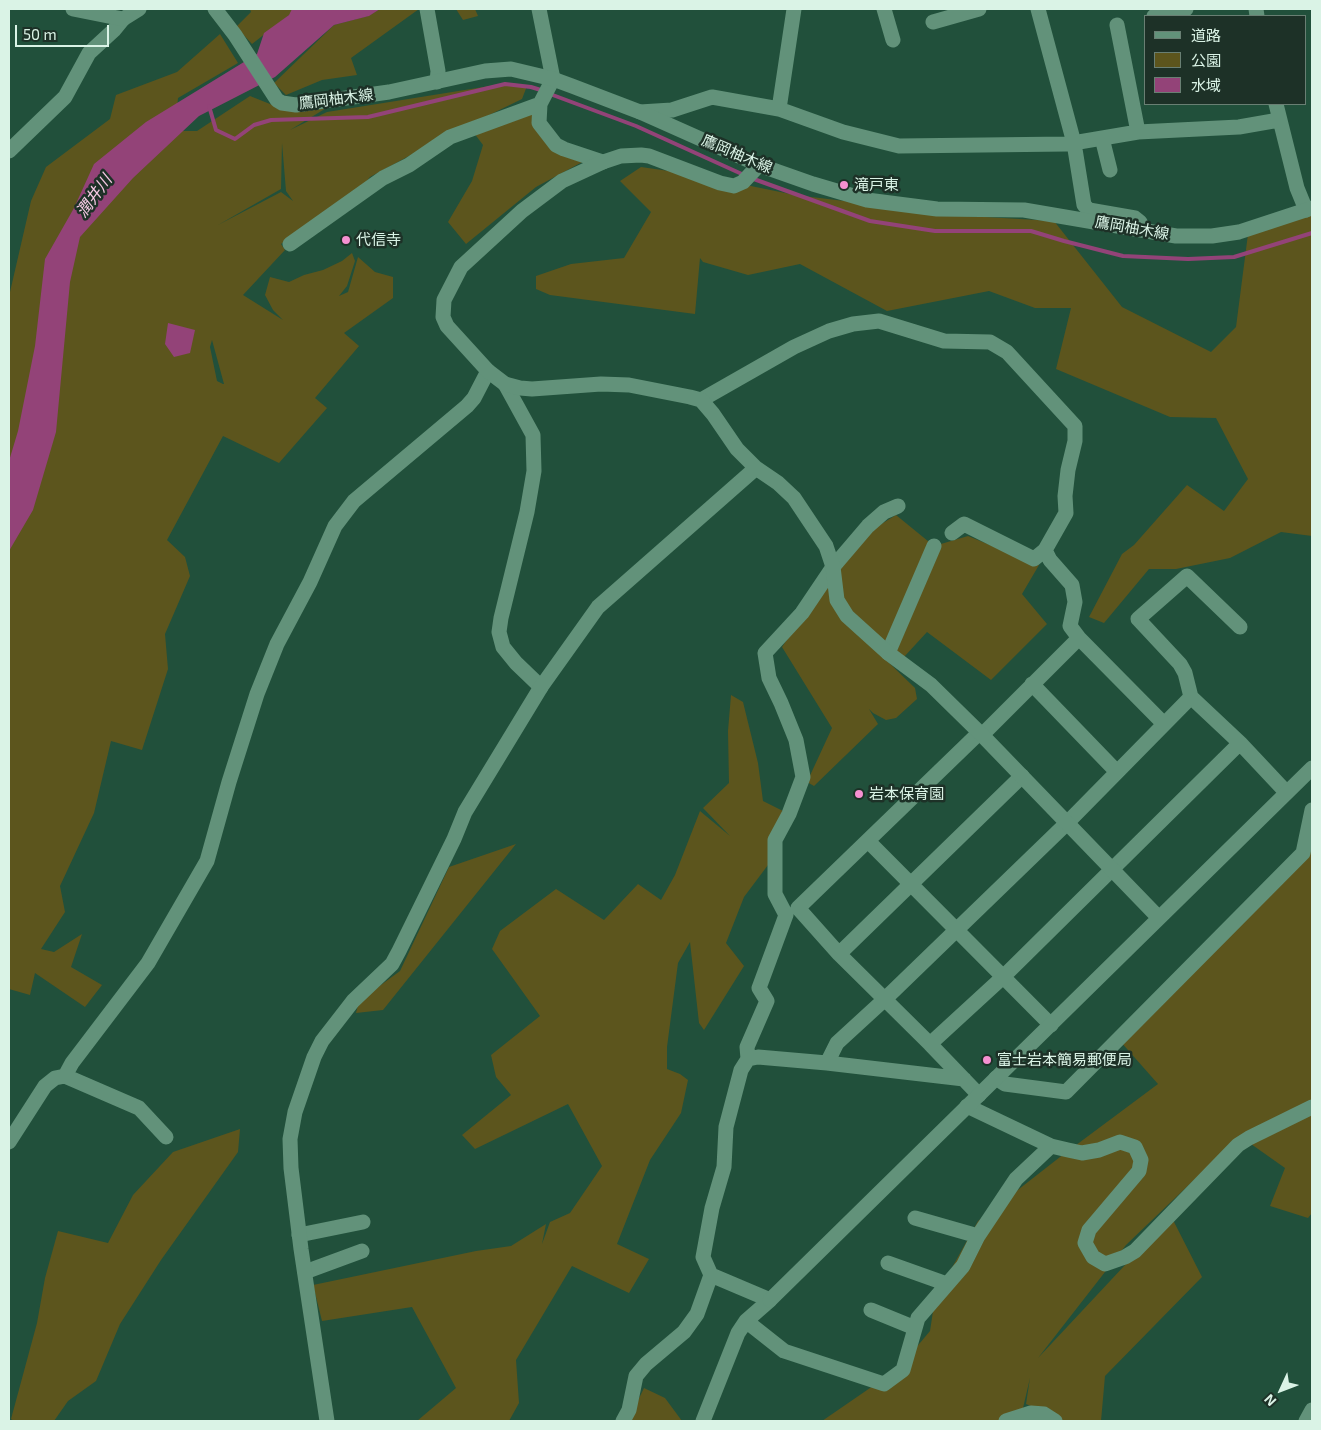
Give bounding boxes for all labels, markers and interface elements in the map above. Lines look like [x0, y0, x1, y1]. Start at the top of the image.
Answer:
scale bar [18, 15, 111, 47]
legend [1144, 15, 1306, 105]
text: 50 m [23, 25, 57, 43]
text: 道路 [1191, 26, 1221, 44]
text: 公園 [1191, 51, 1221, 69]
text: 水域 [1191, 76, 1221, 94]
street label: 鷹岡柚木線 [298, 85, 374, 113]
street label: 鷹岡柚木線 [699, 131, 775, 177]
water label: 潤井川 [72, 171, 116, 221]
place label: 滝戸東 [854, 176, 899, 194]
marker: 滝戸東 [838, 179, 850, 191]
street label: 鷹岡柚木線 [1094, 213, 1170, 243]
place label: 代信寺 [356, 231, 401, 249]
marker: 代信寺 [340, 234, 352, 246]
place label: 岩本保育園 [869, 785, 944, 803]
marker: 岩本保育園 [853, 788, 865, 800]
place label: 富士岩本簡易郵便局 [997, 1051, 1132, 1069]
marker: 富士岩本簡易郵便局 [981, 1054, 993, 1066]
north arrow [1256, 1365, 1306, 1415]
text: N [1260, 1391, 1279, 1410]

